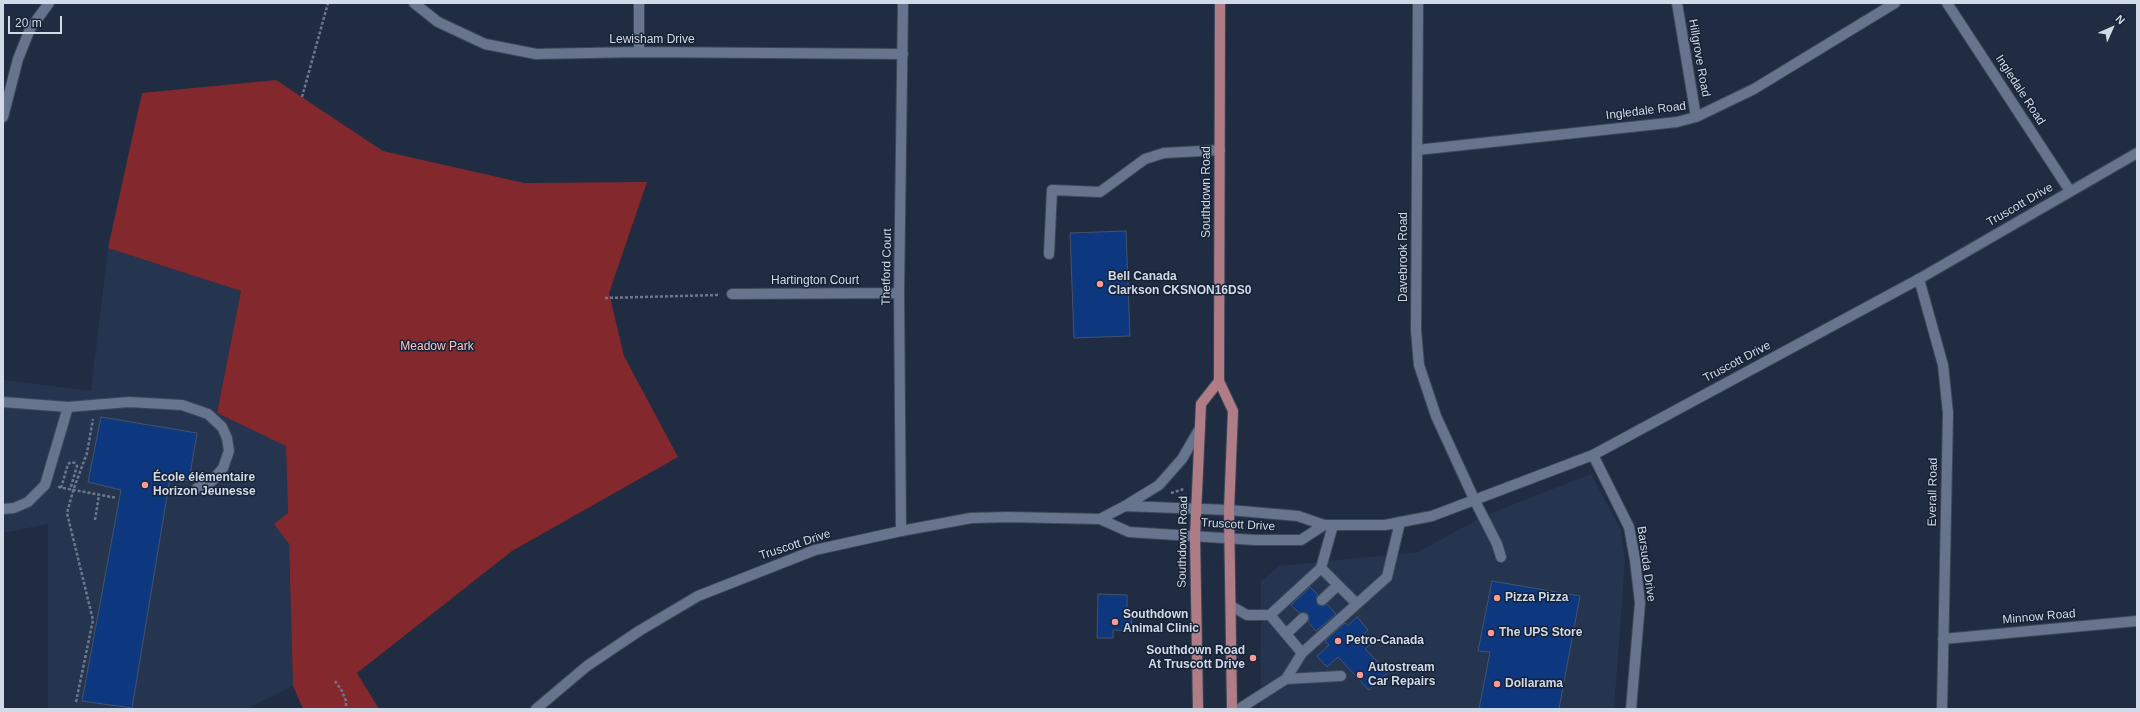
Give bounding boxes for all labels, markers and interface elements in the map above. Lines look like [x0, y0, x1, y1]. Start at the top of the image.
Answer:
scale bar [10, 8, 64, 34]
north arrow [2092, 8, 2132, 48]
text: N [2113, 12, 2128, 27]
text: 20 m [15, 16, 42, 30]
street label: Hillgrove Road [1685, 18, 1713, 98]
street label: Lewisham Drive [609, 33, 695, 47]
street label: Ingledale Road [1992, 52, 2048, 128]
street label: Ingledale Road [1605, 99, 1687, 123]
street label: Southdown Road [1200, 146, 1214, 238]
street label: Truscott Drive [1984, 180, 2056, 230]
street label: Davebrook Road [1397, 212, 1411, 302]
street label: Thetford Court [879, 228, 895, 306]
place label: Bell Canada Clarkson CKSNON16DS0 [1108, 270, 1251, 298]
street label: Hartington Court [771, 274, 859, 288]
marker: Bell Canada Clarkson CKSNON16DS0 [1095, 279, 1105, 289]
street label: Truscott Drive [1701, 338, 1773, 386]
park label: Meadow Park [400, 340, 474, 354]
street label: Everall Road [1925, 458, 1941, 526]
place label: École élémentaire Horizon Jeunesse [153, 471, 256, 499]
marker: École élémentaire Horizon Jeunesse [140, 480, 150, 490]
street label: Southdown Road [1175, 496, 1191, 588]
street label: Truscott Drive [1201, 516, 1275, 534]
street label: Barsuda Drive [1634, 525, 1658, 603]
street label: Truscott Drive [757, 527, 833, 563]
place label: Pizza Pizza [1505, 591, 1568, 605]
marker: Pizza Pizza [1492, 593, 1502, 603]
street label: Minnow Road [2002, 607, 2076, 627]
place label: Southdown Animal Clinic [1123, 608, 1199, 636]
marker: Southdown Animal Clinic [1110, 617, 1120, 627]
place label: The UPS Store [1499, 626, 1582, 640]
marker: The UPS Store [1486, 628, 1496, 638]
place label: Petro-Canada [1346, 634, 1424, 648]
marker: Petro-Canada [1333, 636, 1343, 646]
place label: Southdown Road At Truscott Drive [1146, 644, 1245, 672]
marker: Southdown Road At Truscott Drive [1248, 653, 1258, 663]
place label: Autostream Car Repairs [1368, 661, 1435, 689]
marker: Autostream Car Repairs [1355, 670, 1365, 680]
place label: Dollarama [1505, 677, 1563, 691]
marker: Dollarama [1492, 679, 1502, 689]

